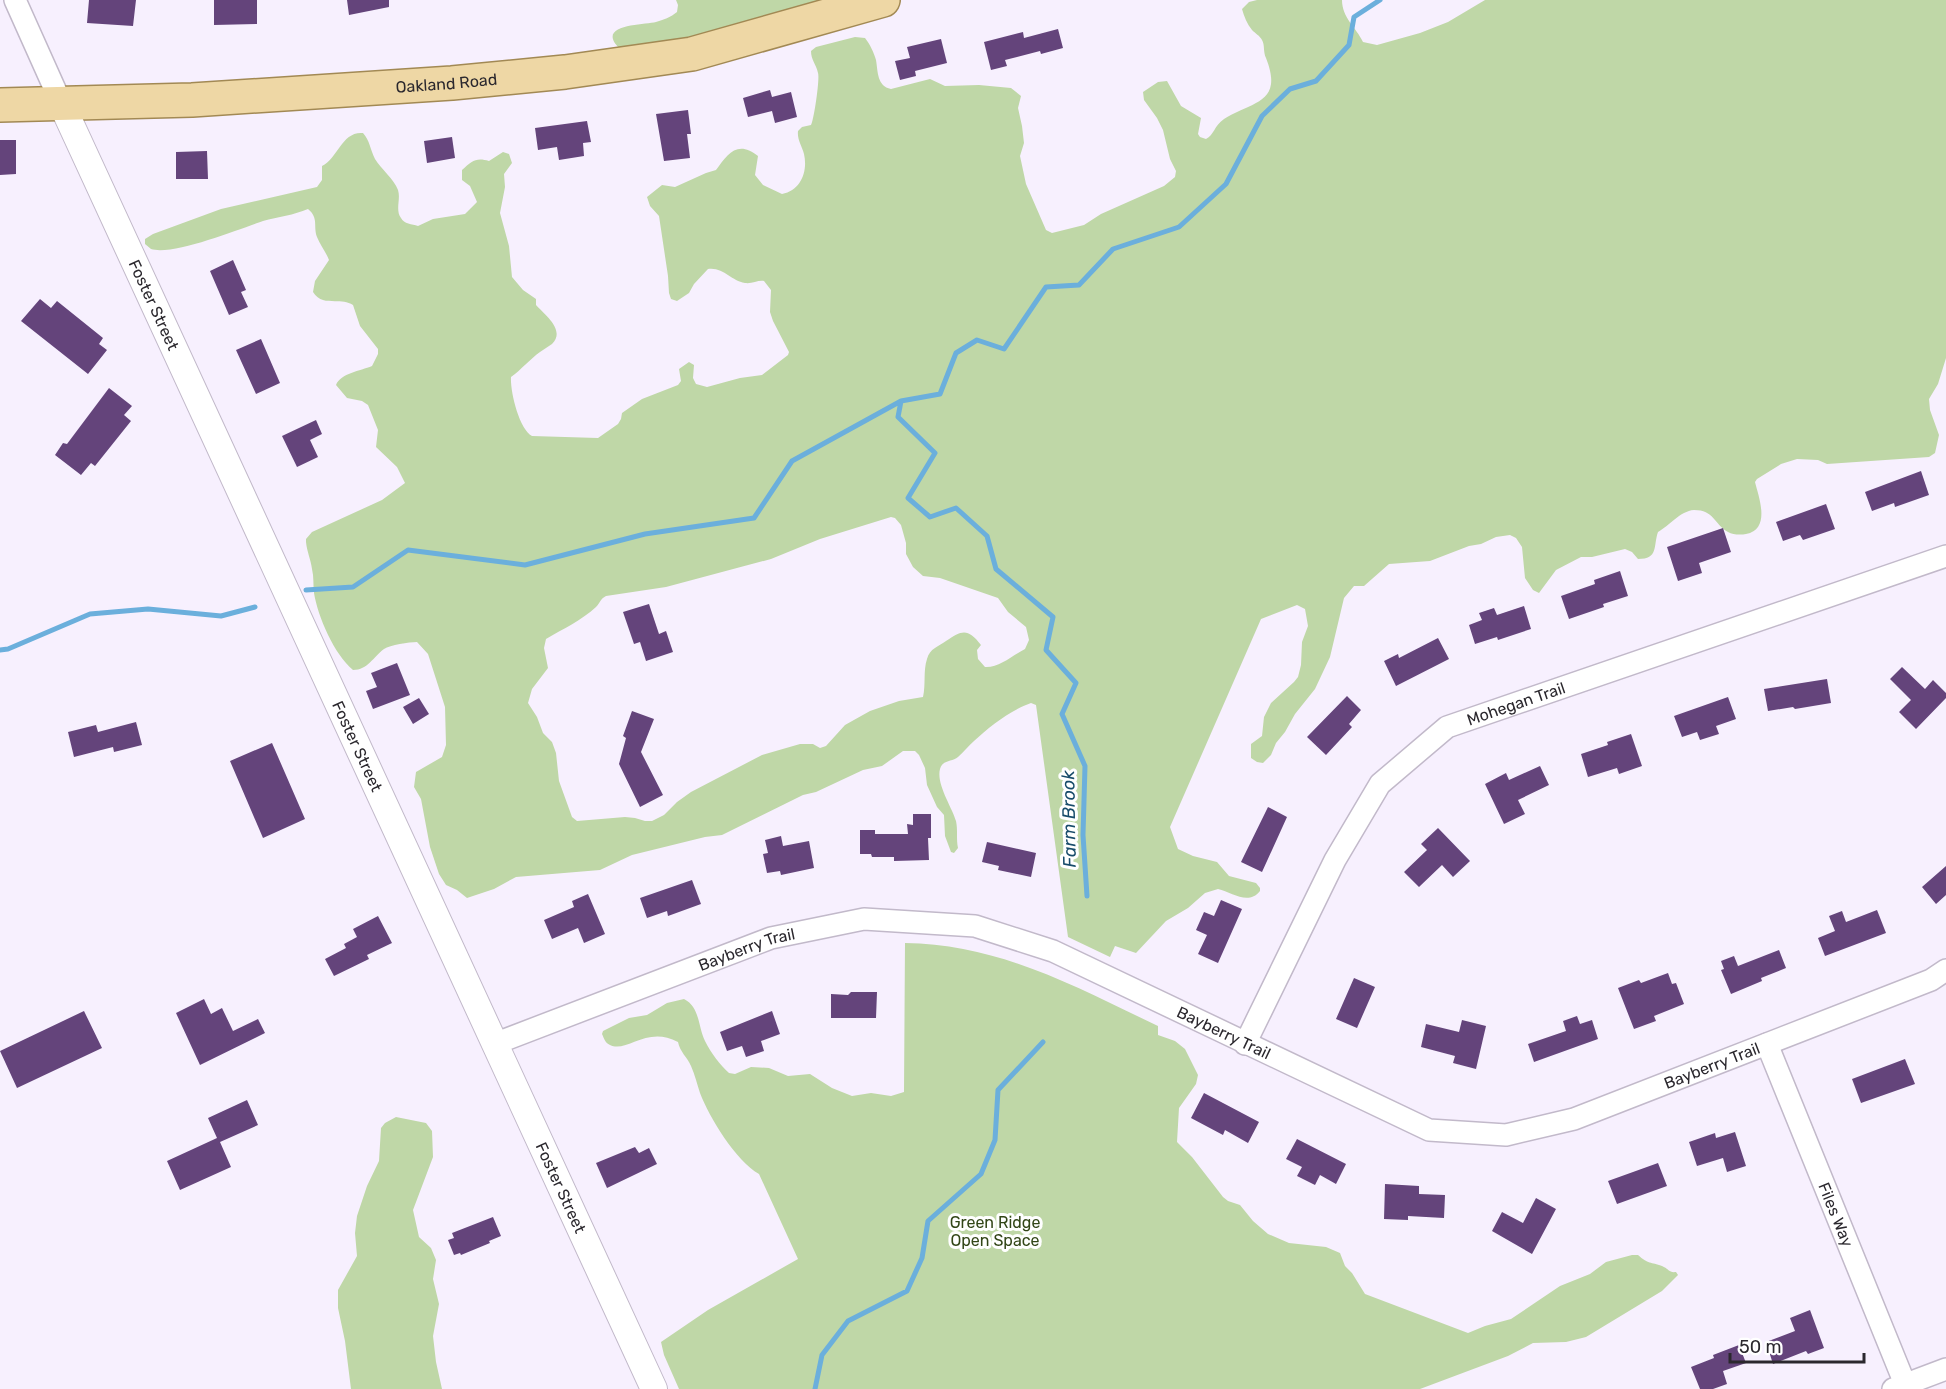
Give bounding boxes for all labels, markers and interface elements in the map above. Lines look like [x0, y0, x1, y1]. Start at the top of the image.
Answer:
street label: Oakland Road [395, 70, 498, 97]
street label: Foster Street [125, 257, 183, 353]
street label: Mohegan Trail [1464, 678, 1568, 729]
street label: Foster Street [328, 698, 386, 795]
water label: Farm Brook [1057, 770, 1081, 868]
street label: Bayberry Trail [696, 924, 797, 975]
street label: Bayberry Trail [1174, 1002, 1274, 1063]
street label: Bayberry Trail [1661, 1039, 1763, 1093]
street label: Foster Street [532, 1139, 590, 1236]
street label: Files Way [1814, 1180, 1857, 1250]
park label: Green Ridge Open Space [950, 1213, 1040, 1250]
scale bar [1730, 1326, 1864, 1364]
text: 50 m [1739, 1336, 1782, 1358]

